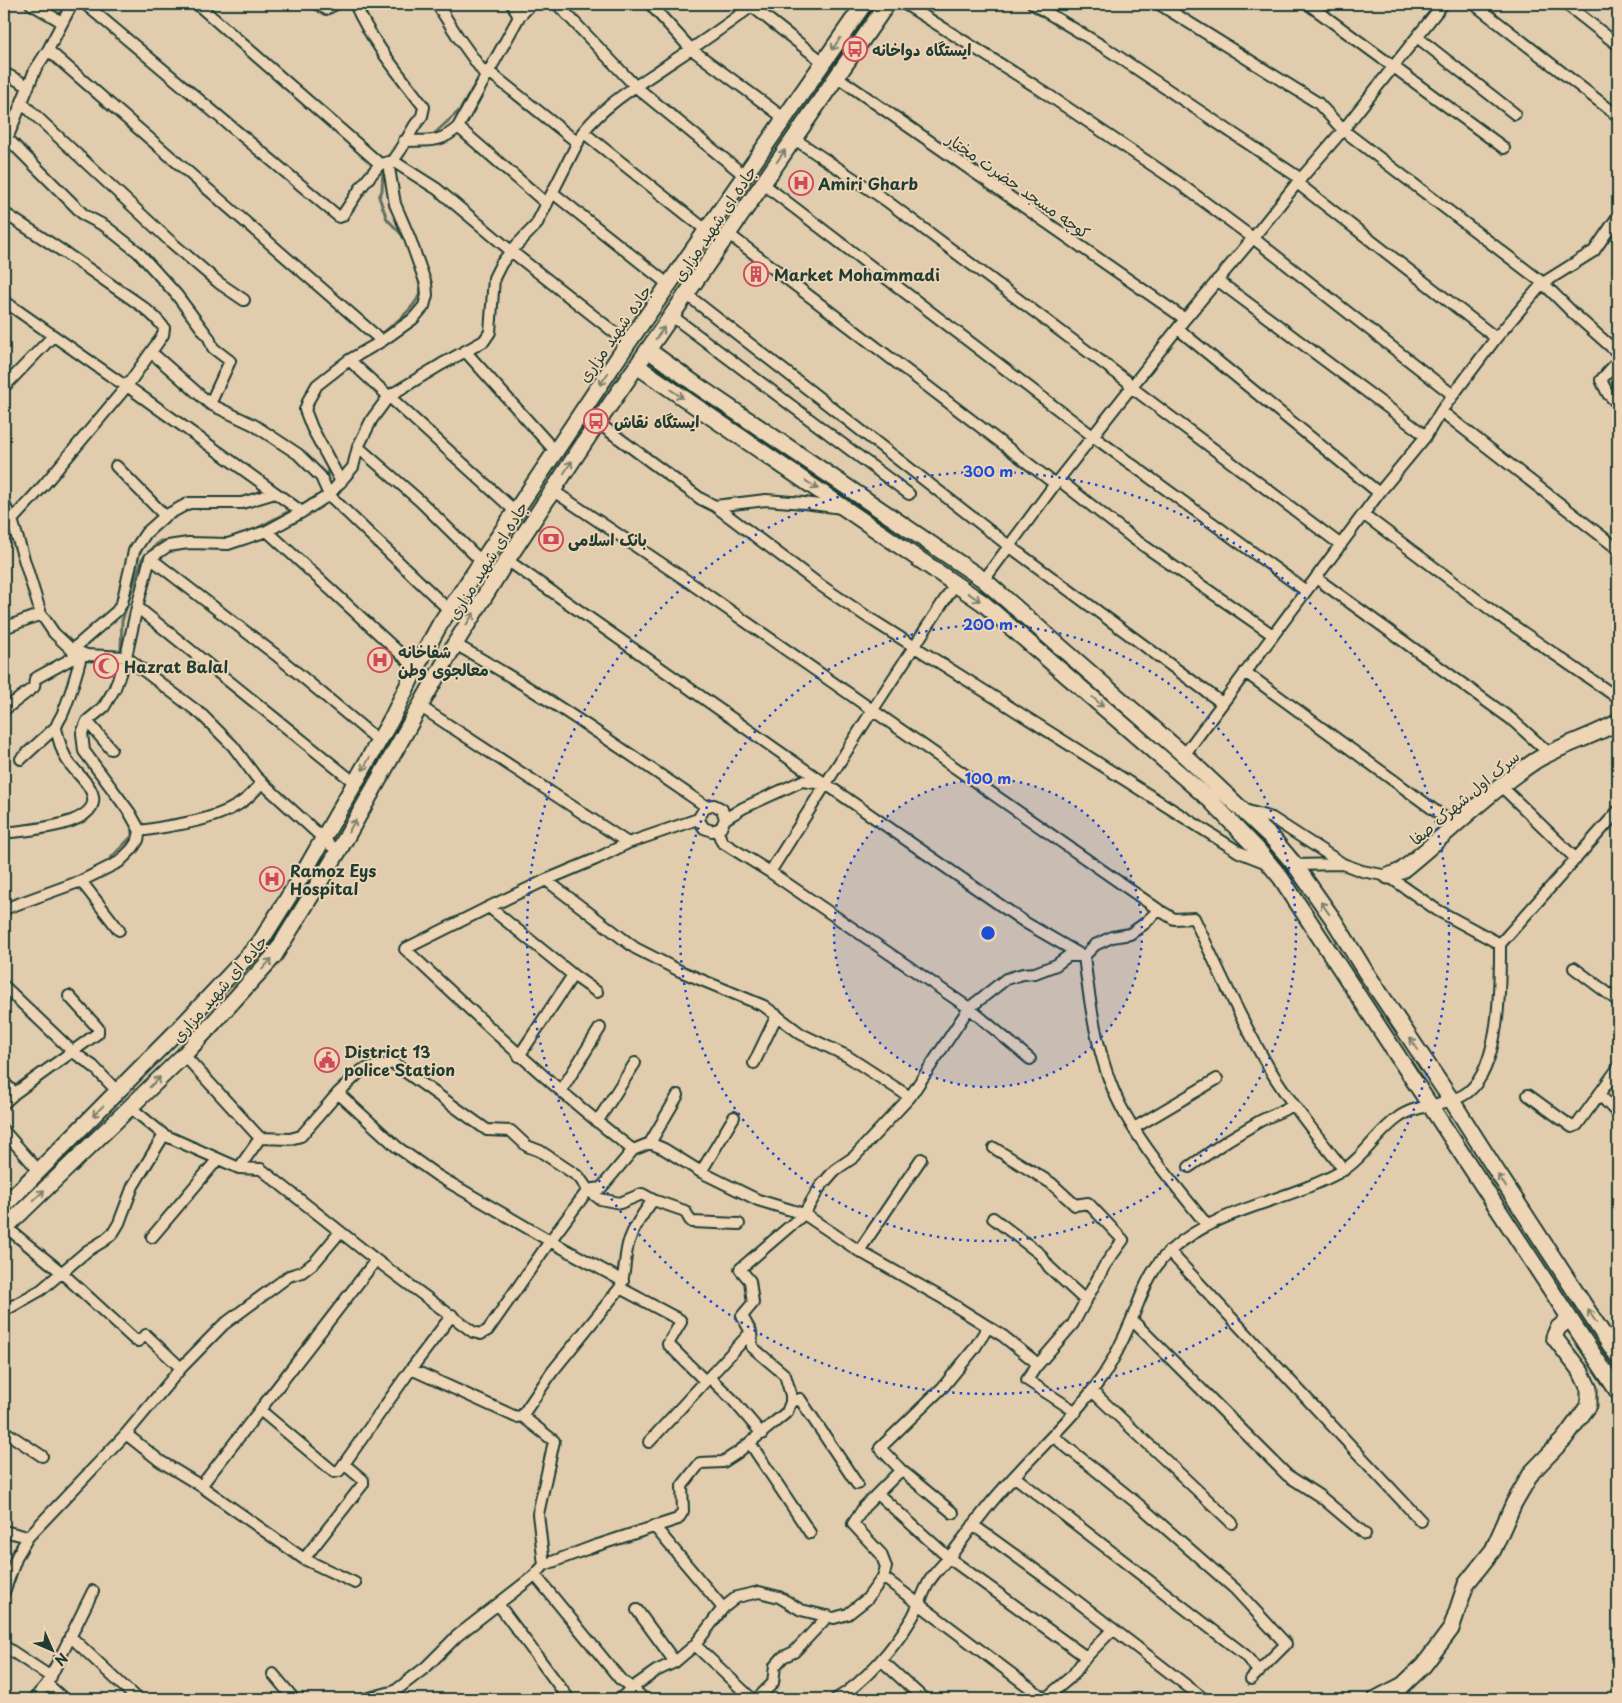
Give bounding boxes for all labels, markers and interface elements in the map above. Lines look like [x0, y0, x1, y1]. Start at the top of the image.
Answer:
one-way arrow [831, 36, 841, 50]
bus stop icon: ایستگاه دواخانه [842, 36, 868, 62]
place label: ایستگاه دواخانه [872, 37, 971, 61]
street label: کوچه مسجد حضرت مختار [941, 125, 1096, 244]
one-way arrow [776, 149, 786, 163]
street label: جاده ای شهید مزاری [666, 160, 762, 286]
hospital icon: Amiri Gharb [788, 170, 814, 196]
place label: Amiri Gharb [817, 171, 919, 195]
building icon: Market Mohammadi [743, 261, 769, 287]
place label: Market Mohammadi [774, 262, 940, 286]
street label: جاده شهید مزاری [571, 279, 657, 387]
one-way arrow [655, 327, 665, 341]
one-way arrow [599, 371, 609, 385]
one-way arrow [670, 389, 684, 399]
bus stop icon: ایستگاه نقاش [583, 408, 609, 434]
place label: ایستگاه نقاش [614, 409, 699, 433]
text: 300 m [963, 459, 1013, 482]
one-way arrow [563, 461, 573, 475]
one-way arrow [804, 480, 818, 490]
street label: جاده ای شهید مزاری [441, 496, 533, 624]
bank icon: بانک اسلامی [538, 526, 564, 552]
place label: بانک اسلامی [568, 527, 647, 551]
one-way arrow [967, 592, 981, 602]
one-way arrow [466, 612, 476, 626]
text: 200 m [963, 612, 1013, 635]
place label: شفاخانه معالجوی وطن [398, 639, 489, 682]
hospital icon: شفاخانه معالجوی وطن [367, 647, 393, 673]
mosque icon: Hazrat Balal [93, 653, 119, 679]
place label: Hazrat Balal [124, 654, 228, 678]
one-way arrow [1091, 696, 1104, 707]
street label: سرک اول شهرک صفا [1404, 744, 1524, 850]
one-way arrow [361, 756, 371, 771]
text: 100 m [965, 766, 1011, 789]
one-way arrow [348, 820, 358, 834]
place label: Ramoz Eys Hospital [290, 858, 376, 900]
hospital icon: Ramoz Eys Hospital [259, 866, 285, 892]
one-way arrow [1320, 901, 1330, 915]
centre of rings [979, 924, 997, 942]
street label: جاده ای شهید مزاری [166, 929, 272, 1047]
one-way arrow [261, 958, 273, 971]
one-way arrow [1409, 1037, 1419, 1051]
place label: District 13 police Station [344, 1039, 455, 1081]
public building icon: District 13 police Station [314, 1047, 340, 1073]
one-way arrow [149, 1076, 162, 1088]
one-way arrow [92, 1105, 104, 1117]
one-way arrow [1497, 1174, 1507, 1188]
one-way arrow [32, 1190, 44, 1202]
one-way arrow [1586, 1310, 1596, 1324]
north arrow [28, 1626, 78, 1676]
text: N [50, 1648, 73, 1671]

